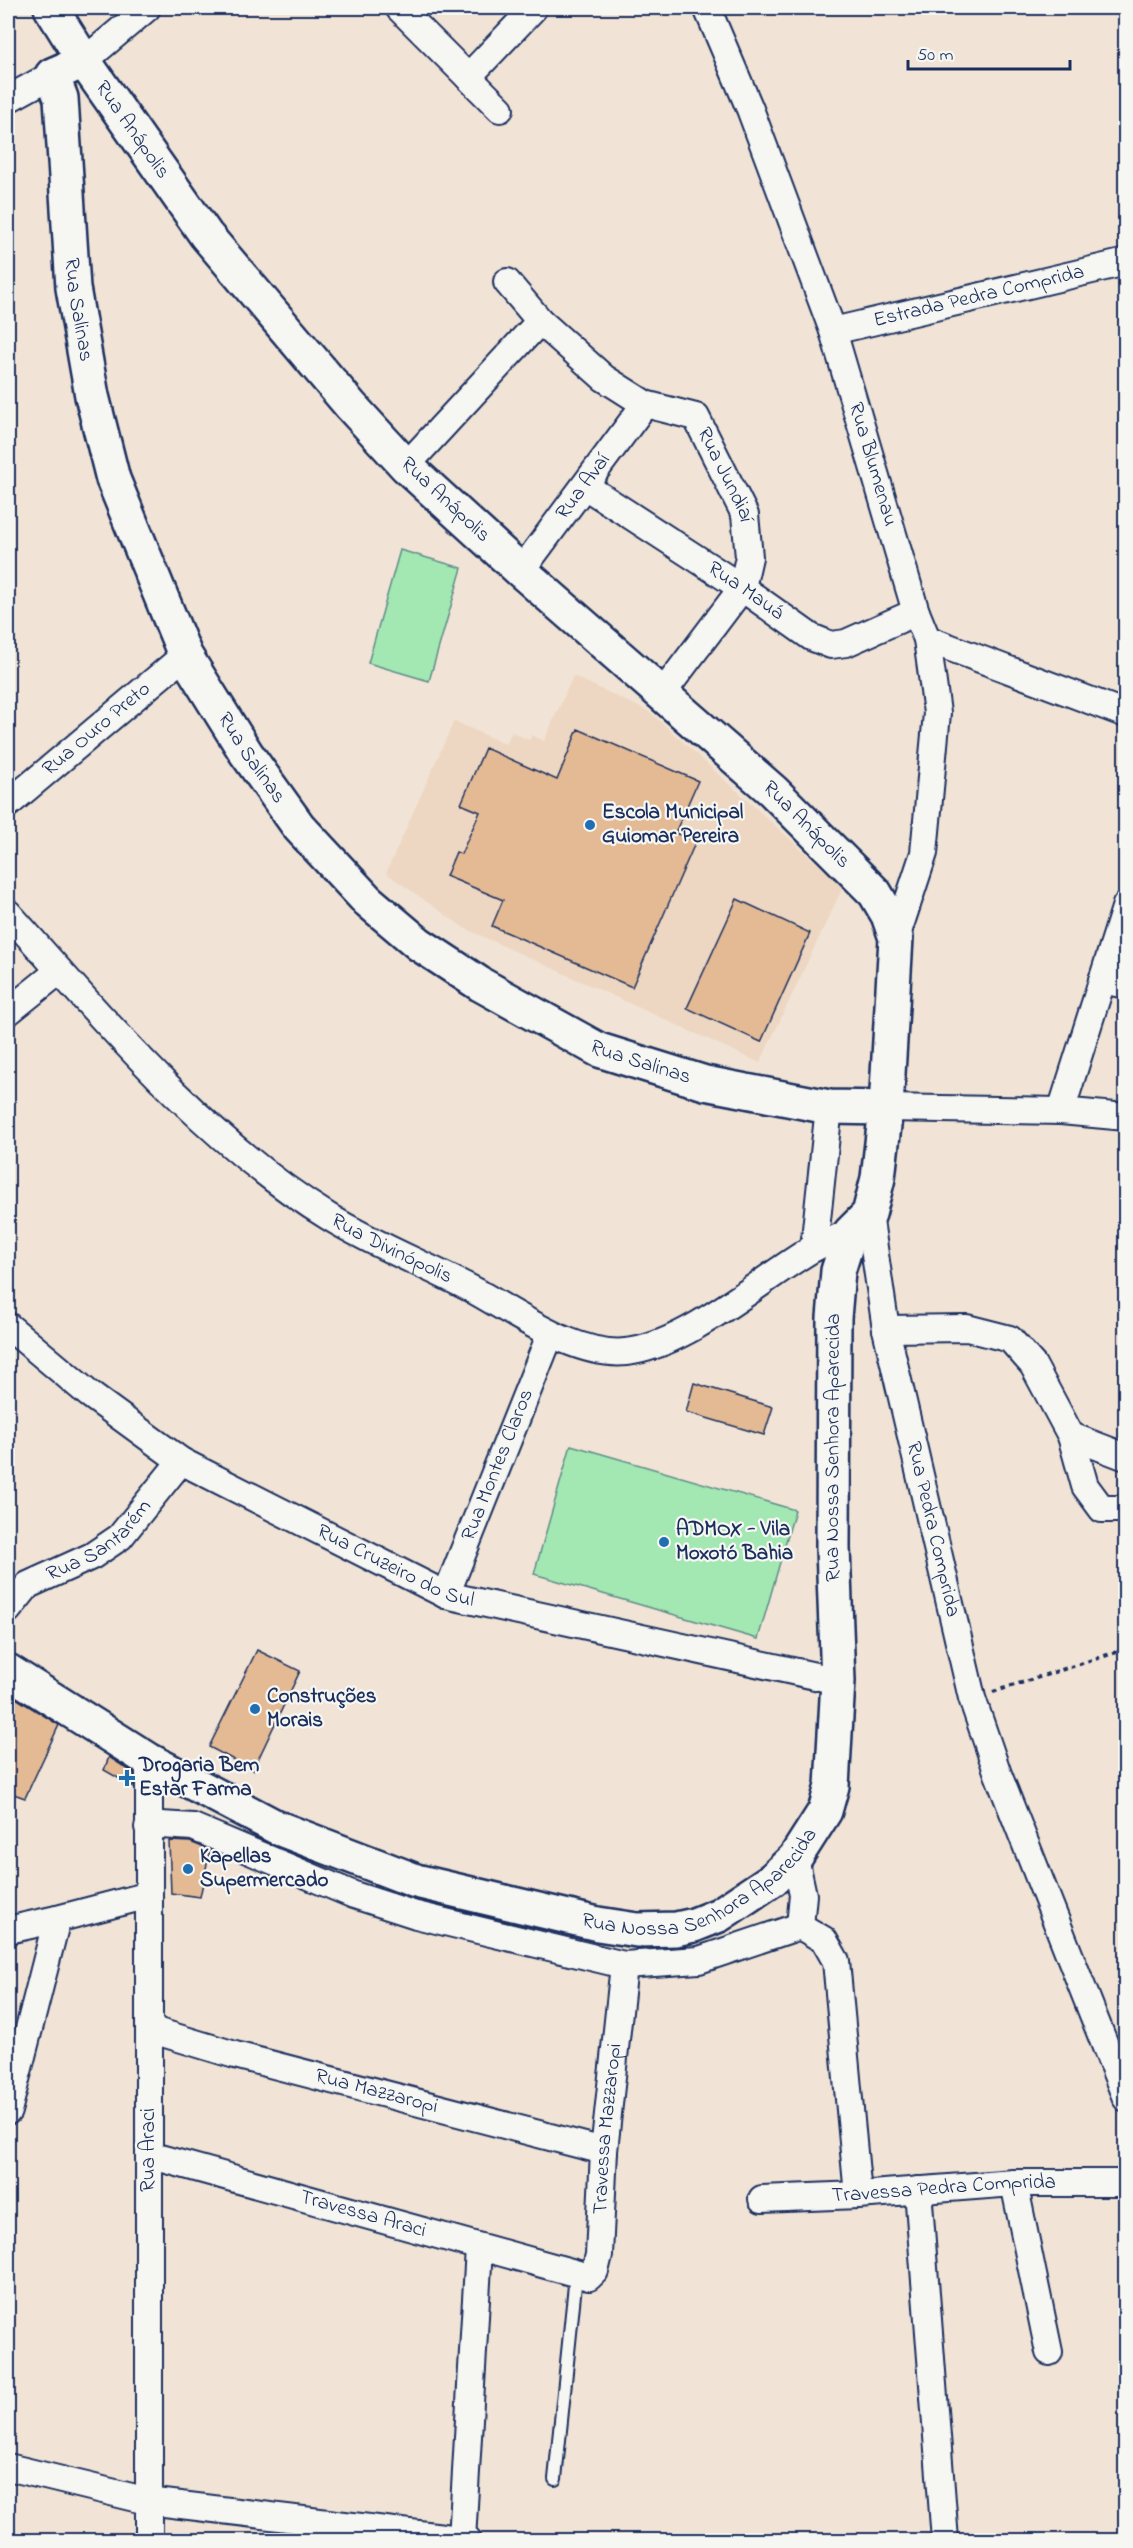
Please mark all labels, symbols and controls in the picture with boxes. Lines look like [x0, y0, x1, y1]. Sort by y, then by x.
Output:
scale bar [908, 33, 1070, 71]
text: 50 m [917, 43, 954, 69]
street label: Rua Anápolis [87, 75, 177, 185]
street label: Rua Salinas [56, 257, 101, 364]
street label: Estrada Pedra Comprida [871, 257, 1087, 336]
street label: Rua Blumenau [840, 399, 905, 530]
street label: Rua Jundiaí [689, 422, 761, 525]
street label: Rua Avaí [549, 447, 619, 526]
street label: Rua Anápolis [393, 450, 497, 550]
street label: Rua Mauá [701, 554, 790, 628]
street label: Rua Ouro Preto [36, 675, 158, 784]
street label: Rua Salinas [209, 707, 293, 810]
street label: Rua Anápolis [755, 774, 857, 876]
place label: Escola Municipal Guiomar Pereira [602, 798, 744, 852]
marker: Escola Municipal Guiomar Pereira [583, 818, 597, 832]
street label: Rua Salinas [584, 1032, 695, 1093]
street label: Rua Divinópolis [325, 1206, 457, 1292]
street label: Rua Nossa Senhora Aparecida [818, 1313, 849, 1582]
street label: Rua Montes Claros [454, 1385, 542, 1545]
street label: Rua Pedra Comprida [898, 1439, 968, 1620]
street label: Rua Santarém [42, 1493, 159, 1590]
place label: ADMOX - Vila Moxotó Bahia [676, 1515, 793, 1569]
street label: Rua Cruzeiro do Sul [311, 1517, 477, 1616]
marker: ADMOX - Vila Moxotó Bahia [657, 1535, 671, 1549]
place label: Construções Morais [267, 1682, 377, 1736]
marker: Construções Morais [248, 1702, 262, 1716]
place label: Drogaria Bem Estar Farma [138, 1751, 259, 1805]
marker: Drogaria Bem Estar Farma [120, 1771, 134, 1785]
street label: Rua Nossa Senhora Aparecida [578, 1822, 825, 1945]
place label: Kapellas Supermercado [200, 1842, 328, 1896]
marker: Kapellas Supermercado [181, 1862, 195, 1876]
street label: Travessa Mazzaropi [586, 2042, 630, 2215]
street label: Rua Mazzaropi [312, 2061, 441, 2122]
street label: Rua Araci [134, 2108, 164, 2192]
street label: Travessa Pedra Comprida [831, 2168, 1056, 2211]
street label: Travessa Araci [296, 2182, 430, 2246]

